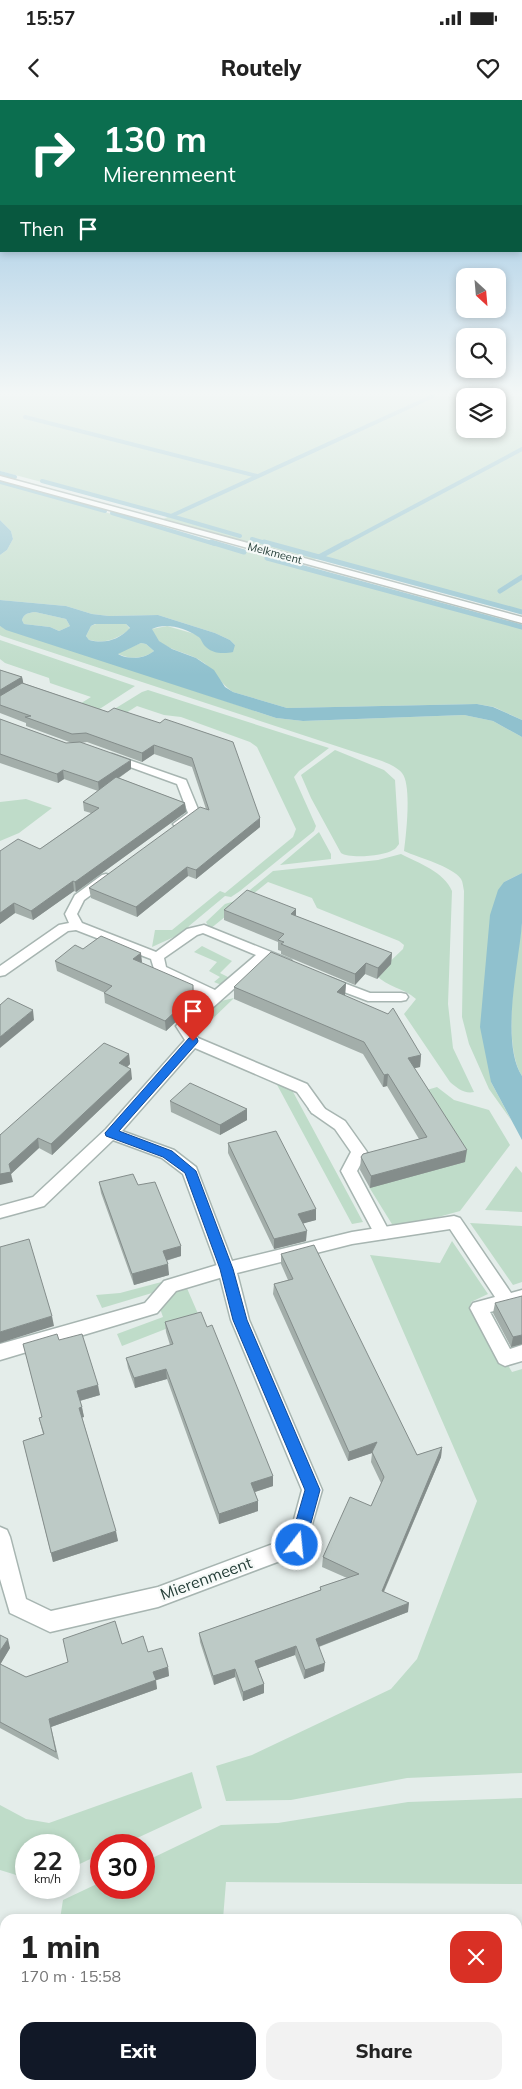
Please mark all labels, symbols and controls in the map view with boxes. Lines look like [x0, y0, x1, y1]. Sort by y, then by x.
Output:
text: 15:57 [25, 6, 75, 30]
icon: back [20, 54, 48, 82]
text: Routely [221, 54, 301, 82]
icon: heart [474, 54, 502, 82]
text: 130 m [103, 117, 207, 161]
icon: right [20, 120, 85, 185]
text: Mierenmeent [103, 160, 236, 188]
icon: arrive [74, 215, 102, 243]
text: Then [20, 217, 64, 241]
north arrow [456, 268, 506, 318]
map controls [456, 268, 506, 438]
button: search [456, 328, 506, 378]
button: layers [456, 388, 506, 438]
street label: Melkmeent [246, 539, 304, 567]
pin [172, 990, 214, 1041]
icon: arrive [179, 997, 207, 1025]
position arrow [270, 1518, 322, 1570]
street label: Mierenmeent [157, 1552, 255, 1604]
speed limit sign: 30 [90, 1834, 155, 1899]
text: 22 [32, 1845, 63, 1876]
text: km/h [34, 1871, 61, 1886]
text: 1 min [20, 1928, 100, 1966]
button: close [450, 1931, 502, 1983]
text: 170 m · 15:58 [20, 1966, 121, 1986]
button: Exit [20, 2022, 256, 2080]
button: Share [266, 2022, 502, 2080]

